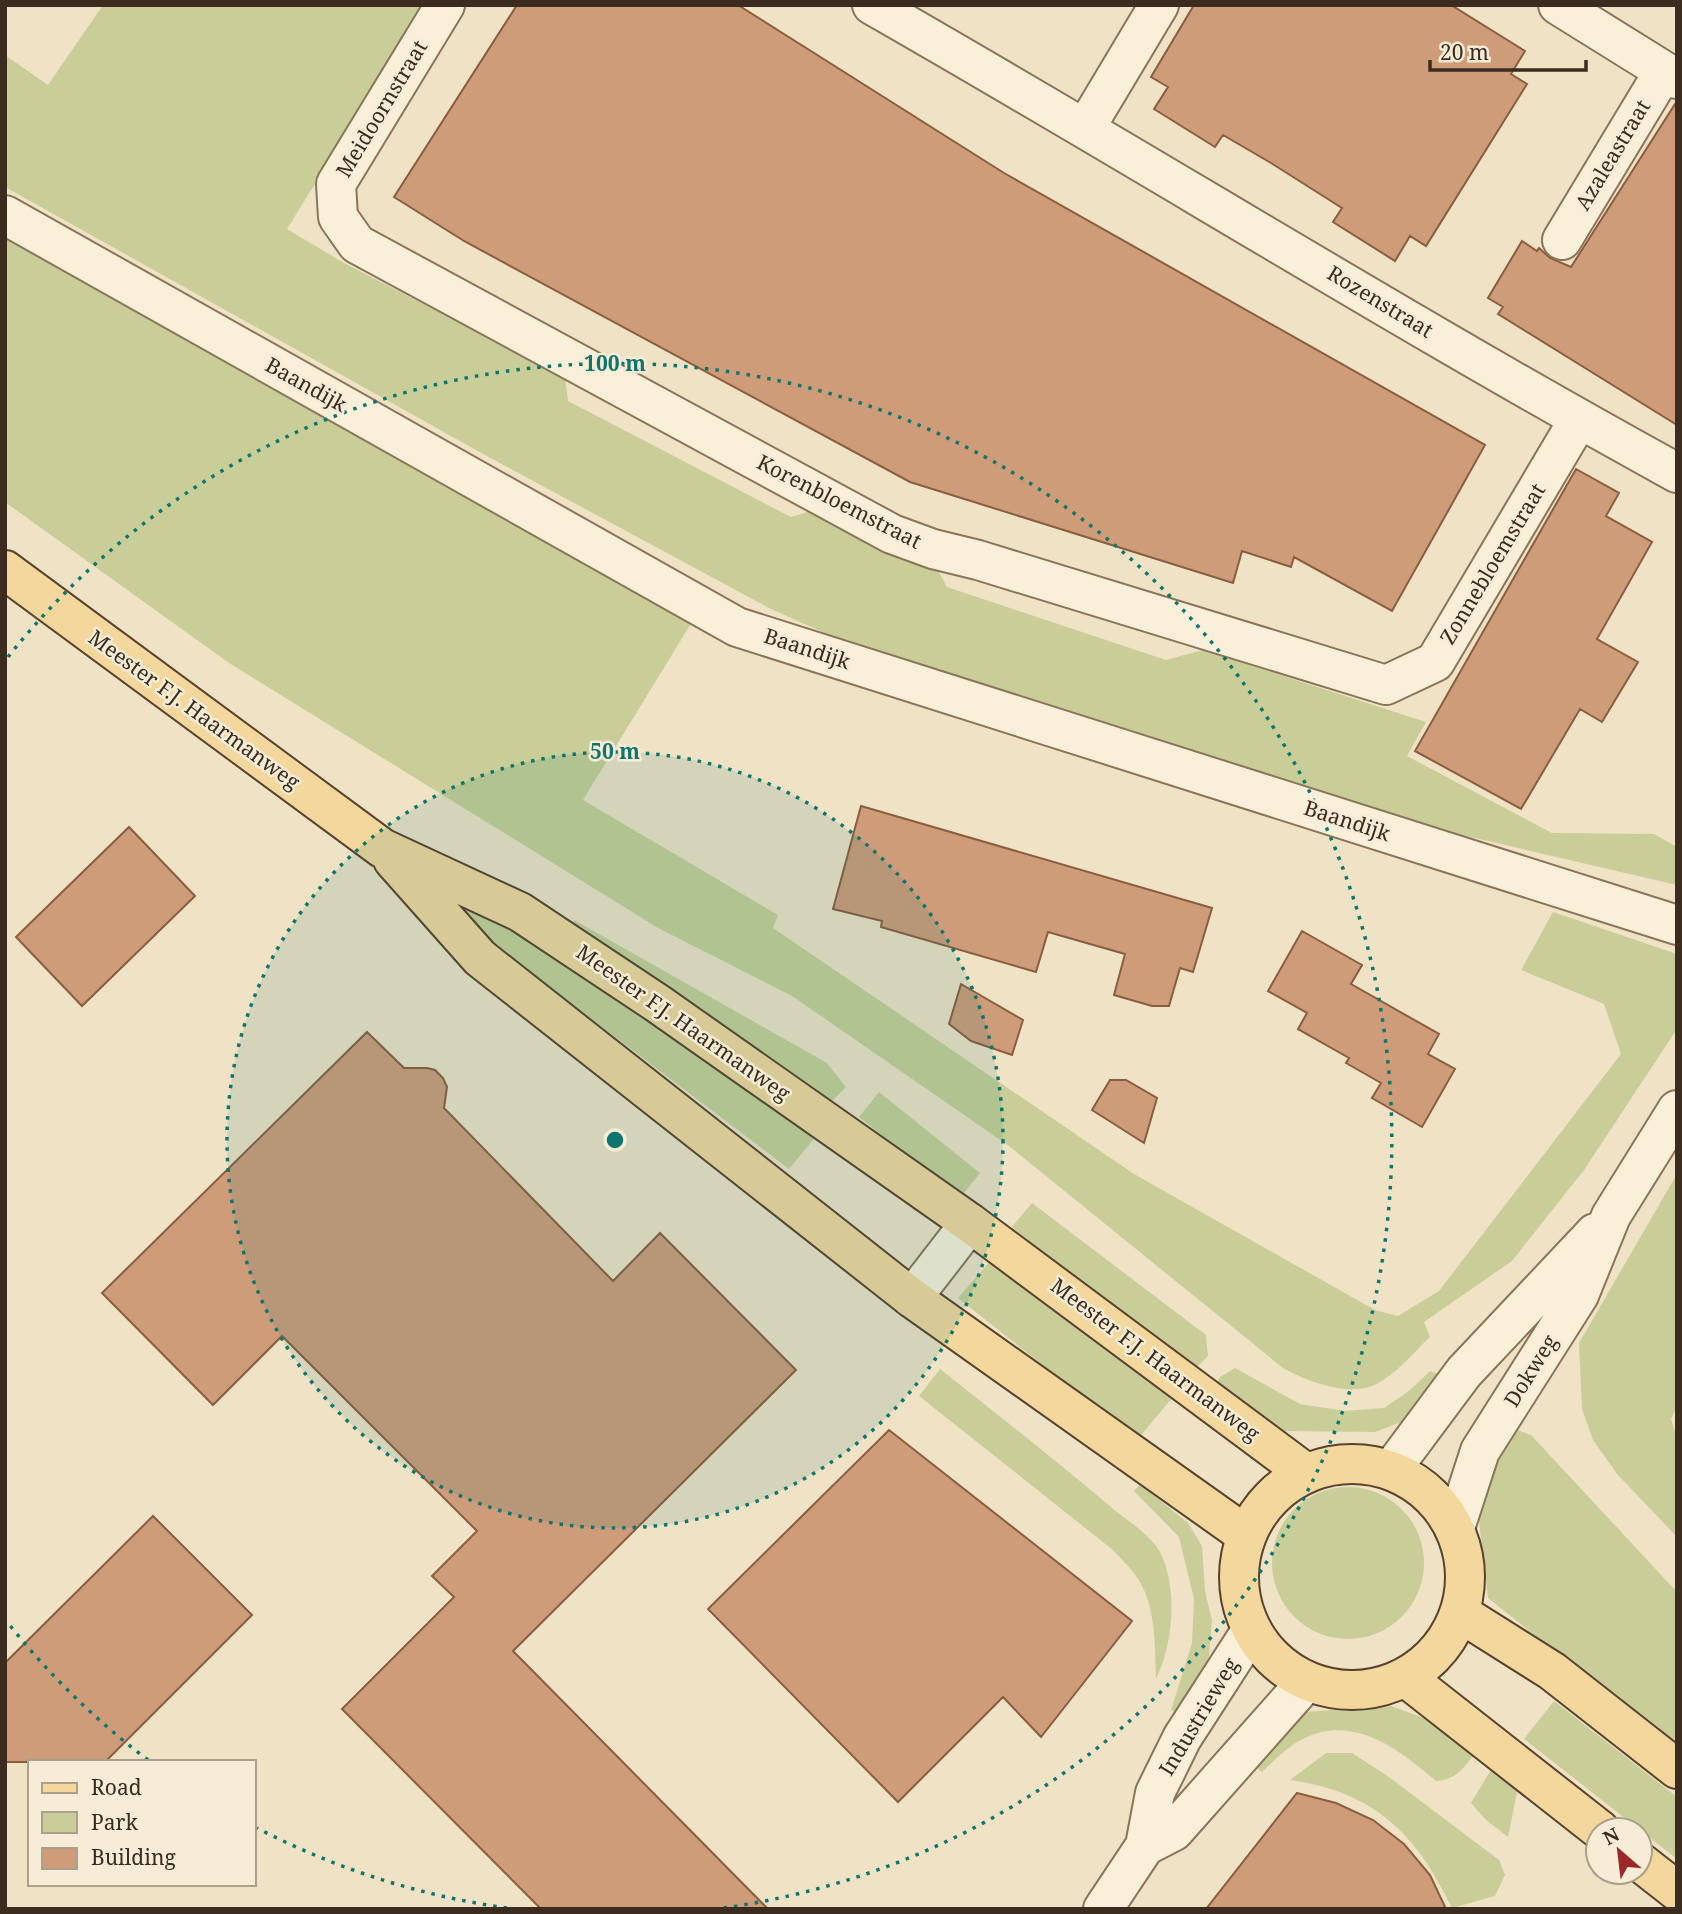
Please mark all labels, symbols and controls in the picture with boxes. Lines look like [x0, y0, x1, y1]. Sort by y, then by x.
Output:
scale bar [1430, 28, 1586, 72]
street label: Meidoornstraat [329, 35, 433, 182]
text: 20 m [1440, 38, 1489, 66]
street label: Azaleastraat [1568, 94, 1656, 215]
street label: Rozenstraat [1322, 259, 1439, 344]
text: 100 m [584, 349, 646, 377]
street label: Baandijk [261, 350, 353, 418]
street label: Korenbloemstraat [752, 448, 926, 555]
street label: Zonnebloemstraat [1433, 478, 1551, 649]
street label: Baandijk [761, 621, 855, 675]
street label: Meester F.J. Haarmanweg [83, 623, 307, 796]
text: 50 m [590, 737, 640, 765]
street label: Baandijk [1301, 793, 1395, 847]
street label: Meester F.J. Haarmanweg [571, 938, 797, 1107]
centre of rings [603, 1128, 627, 1152]
street label: Meester F.J. Haarmanweg [1045, 1271, 1266, 1448]
street label: Dokweg [1497, 1328, 1564, 1412]
street label: Industrieweg [1152, 1652, 1245, 1781]
legend [28, 1760, 256, 1886]
text: Road [91, 1773, 142, 1801]
text: Park [91, 1808, 138, 1836]
north arrow [1584, 1816, 1654, 1886]
text: N [1598, 1821, 1624, 1851]
text: Building [91, 1843, 176, 1871]

